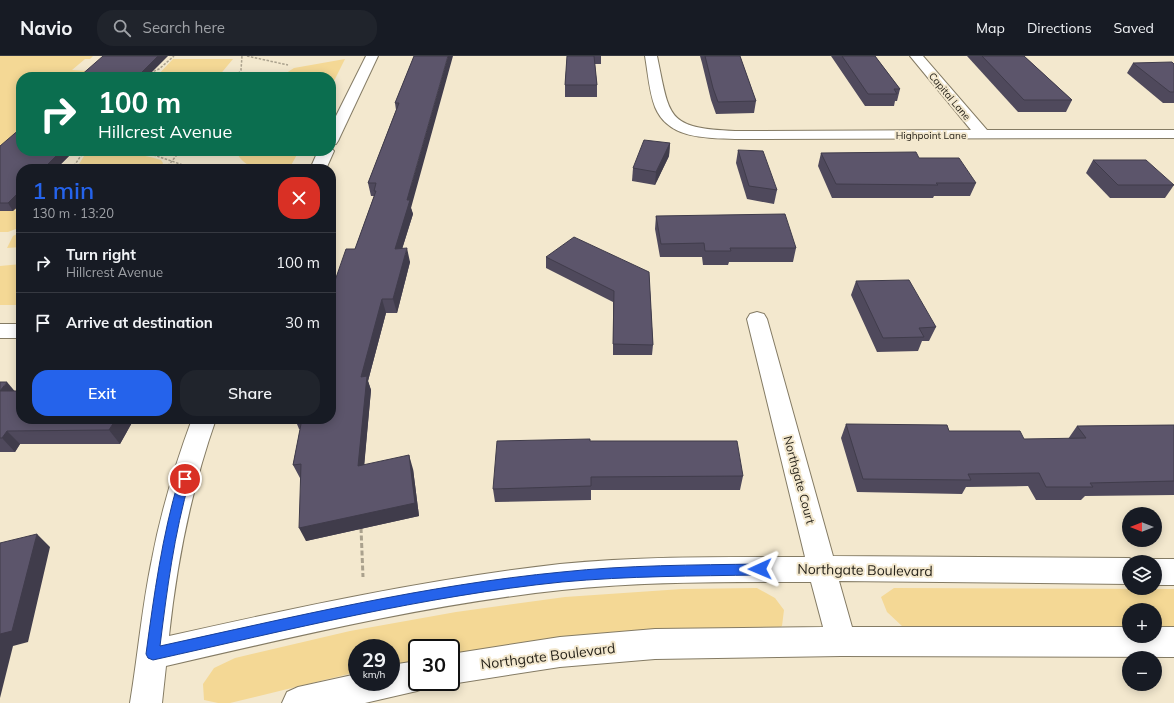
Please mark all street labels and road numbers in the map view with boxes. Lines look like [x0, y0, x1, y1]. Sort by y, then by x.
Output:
street label: Capital Lane [926, 70, 973, 123]
street label: Highpoint Lane [896, 129, 966, 142]
street label: Northgate Court [781, 434, 818, 525]
street label: Northgate Boulevard [797, 560, 933, 580]
street label: Northgate Boulevard [480, 639, 616, 673]

